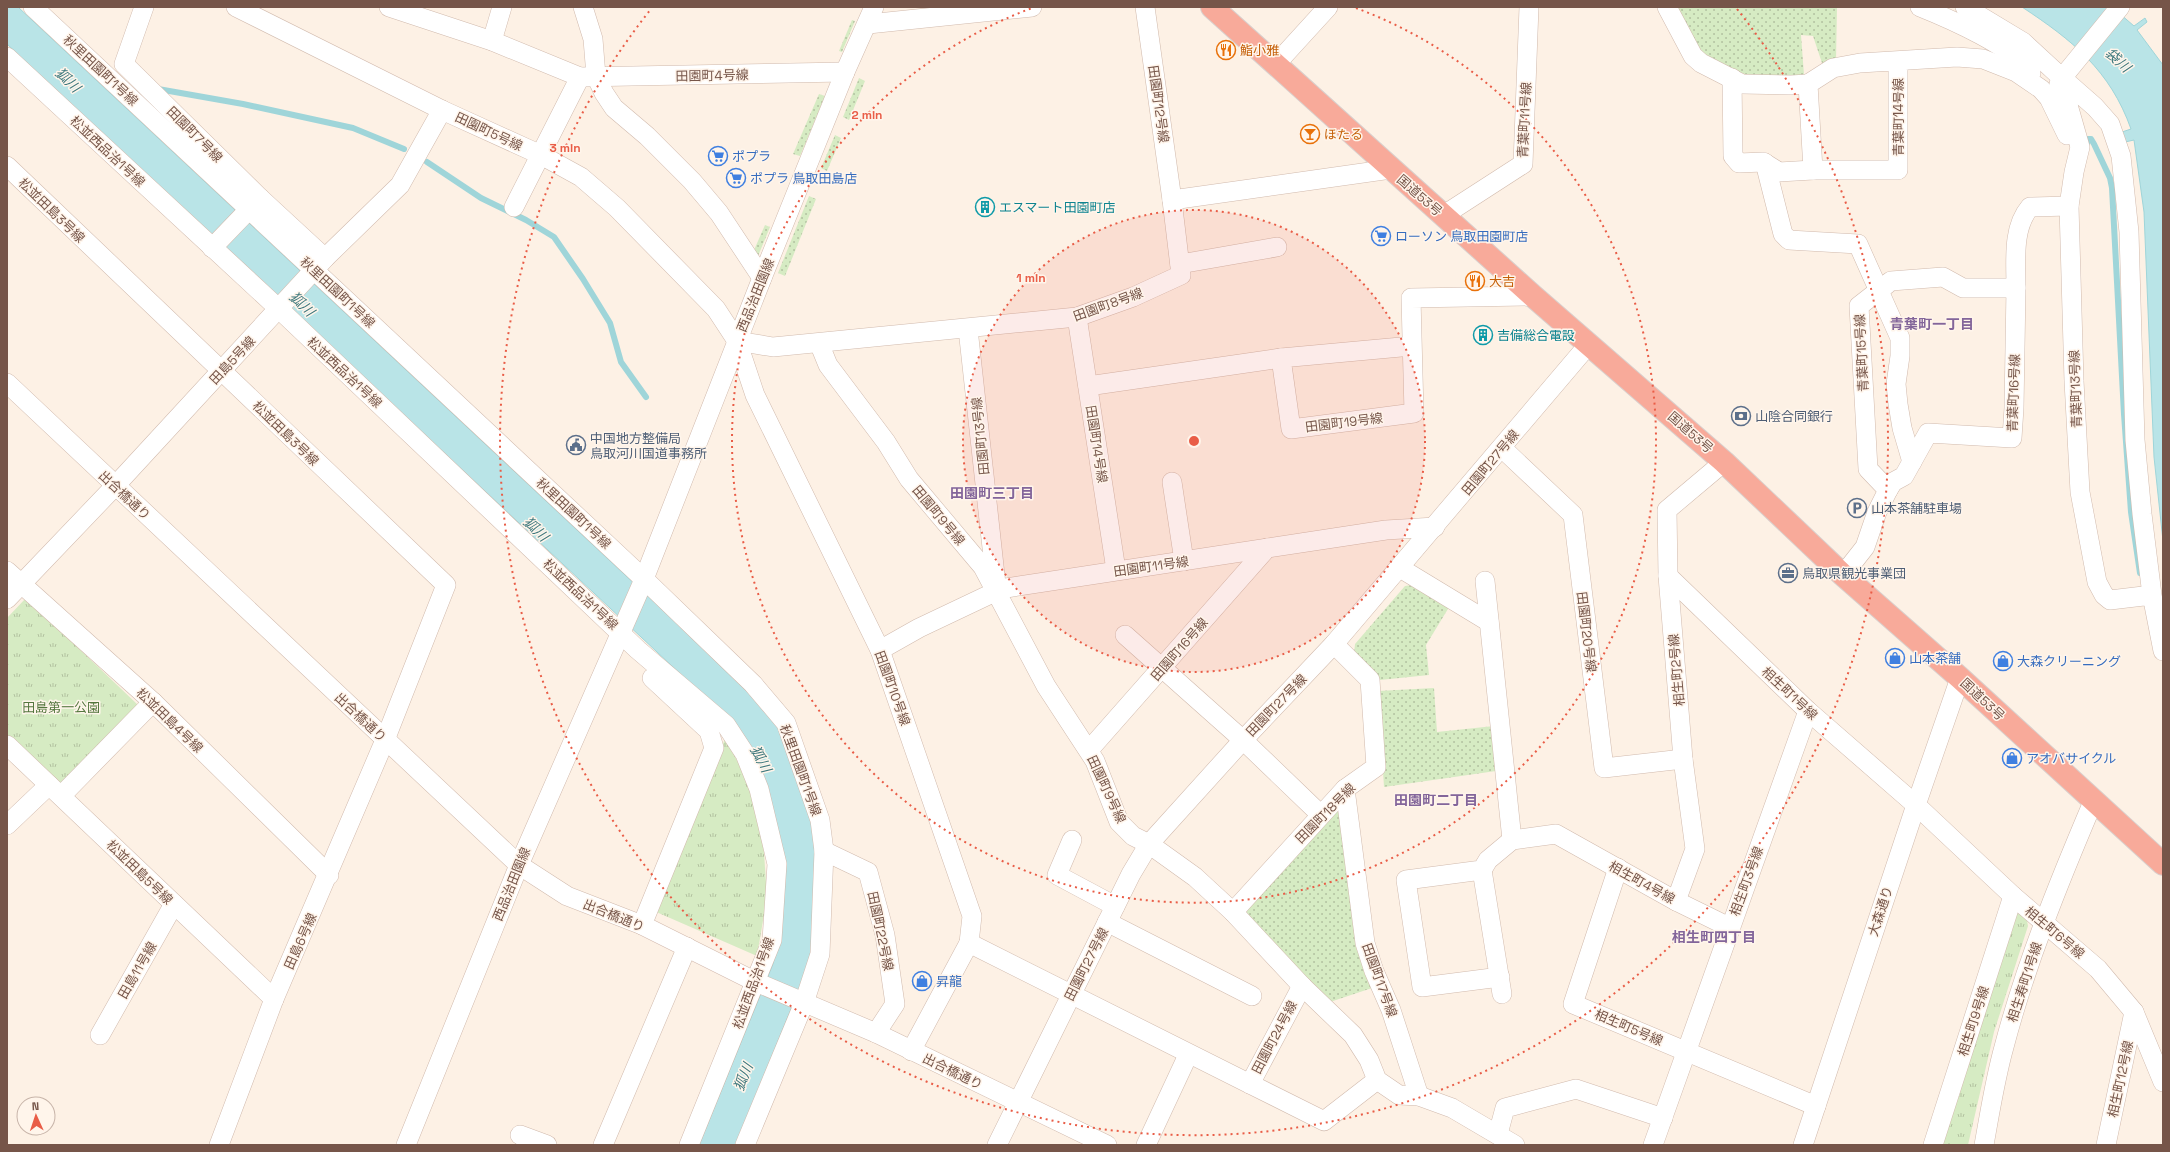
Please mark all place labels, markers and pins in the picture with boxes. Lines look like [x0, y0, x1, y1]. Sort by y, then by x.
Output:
restaurant icon: 鮨小雅 [1215, 39, 1237, 61]
place label: 鮨小雅 [1240, 42, 1279, 59]
bar icon: ほたる [1299, 123, 1321, 145]
place label: ほたる [1324, 126, 1363, 143]
supermarket icon: ポプラ [707, 145, 729, 167]
place label: ポプラ [732, 148, 771, 165]
supermarket icon: ポプラ 鳥取田島店 [725, 167, 747, 189]
place label: ポプラ 鳥取田島店 [750, 170, 857, 187]
building icon: エスマート田園町店 [974, 196, 996, 218]
place label: エスマート田園町店 [999, 199, 1116, 216]
supermarket icon: ローソン 鳥取田園町店 [1370, 225, 1392, 247]
place label: ローソン 鳥取田園町店 [1395, 228, 1528, 245]
restaurant icon: 大吉 [1464, 270, 1486, 292]
place label: 大吉 [1489, 273, 1515, 290]
building icon: 吉備総合電設 [1472, 324, 1494, 346]
place label: 吉備総合電設 [1497, 327, 1575, 344]
bank icon: 山陰合同銀行 [1730, 405, 1752, 427]
place label: 山陰合同銀行 [1755, 408, 1833, 425]
place label: 中国地方整備局 鳥取河川国道事務所 [590, 430, 707, 462]
public building icon: 中国地方整備局 鳥取河川国道事務所 [565, 434, 587, 456]
centre of rings [1187, 434, 1201, 448]
parking icon: 山本茶舗駐車場 [1846, 497, 1868, 519]
place label: 山本茶舗駐車場 [1871, 500, 1962, 517]
office icon: 鳥取県観光事業団 [1777, 562, 1799, 584]
place label: 鳥取県観光事業団 [1802, 565, 1906, 582]
shop icon: 山本茶舗 [1884, 647, 1906, 669]
place label: 山本茶舗 [1909, 650, 1961, 667]
shop icon: 大森クリーニング [1992, 650, 2014, 672]
place label: 大森クリーニング [2017, 653, 2121, 670]
shop icon: アオバサイクル [2001, 747, 2023, 769]
place label: アオバサイクル [2026, 750, 2116, 767]
shop icon: 昇龍 [911, 970, 933, 992]
place label: 昇龍 [936, 973, 962, 990]

